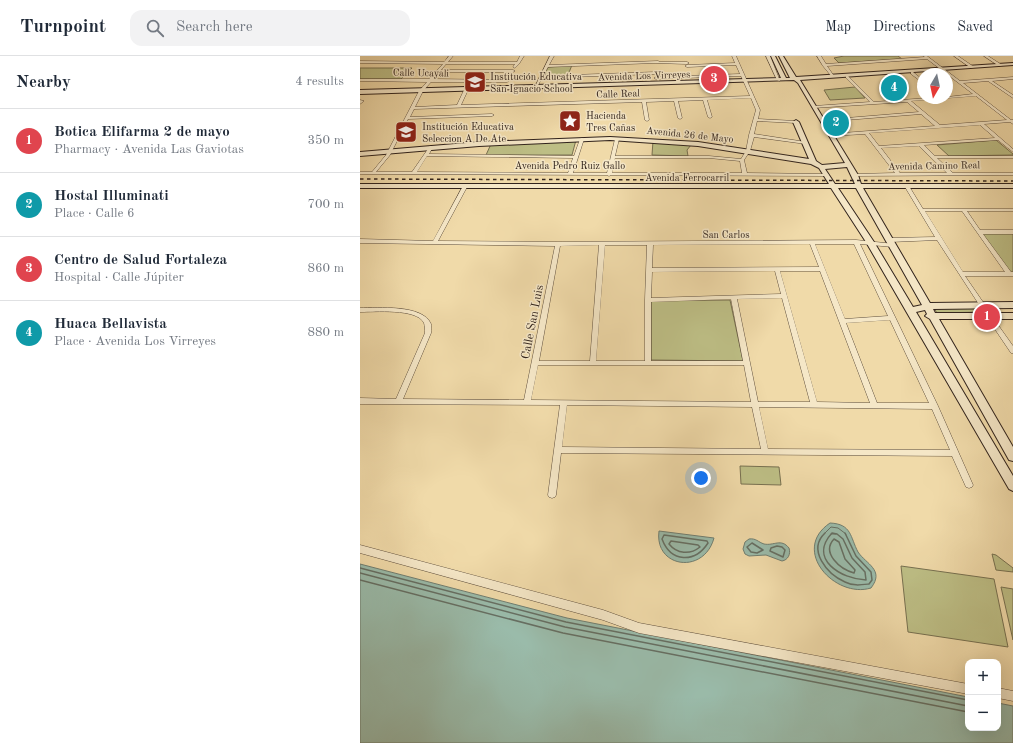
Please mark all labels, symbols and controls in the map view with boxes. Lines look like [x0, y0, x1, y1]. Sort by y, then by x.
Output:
search box [130, 10, 410, 46]
icon: search [144, 17, 166, 39]
text: Turnpoint [20, 18, 106, 37]
text: Search here [176, 20, 253, 35]
text: Map [825, 20, 851, 34]
text: Directions [873, 20, 935, 34]
text: Saved [957, 20, 993, 34]
pin: 3 [701, 64, 727, 94]
street label: Calle Ucayali [393, 68, 449, 78]
north arrow [917, 68, 953, 104]
school or university icon: Institución Educativa San Ignacio School [462, 69, 488, 95]
street label: Avenida Los Virreyes [597, 69, 691, 83]
place label: Institución Educativa San Ignacio School [490, 72, 582, 94]
pin: 4 [881, 73, 907, 103]
text: Nearby [16, 74, 71, 91]
text: 4 results [295, 75, 344, 88]
street label: Calle Real [596, 88, 640, 100]
place icon: Hacienda Tres Cañas [557, 108, 583, 134]
pin: 2 [823, 108, 849, 138]
place label: Hacienda Tres Cañas [586, 111, 635, 133]
school or university icon: Institución Educativa Seleccion A De Ate [393, 119, 419, 145]
place label: Institución Educativa Seleccion A De Ate [422, 122, 514, 144]
text: Botica Elifarma 2 de mayo [54, 125, 230, 140]
street label: Avenida 26 de Mayo [646, 125, 734, 145]
text: 1 [25, 134, 33, 147]
text: 350 m [307, 134, 344, 147]
text: Pharmacy · Avenida Las Gaviotas [54, 143, 244, 156]
street label: Avenida Camino Real [888, 160, 981, 172]
street label: Avenida Pedro Ruiz Gallo [515, 161, 625, 171]
street label: Avenida Ferrocarril [645, 173, 729, 183]
text: Hostal Illuminati [54, 189, 169, 204]
text: 2 [25, 198, 33, 211]
text: 700 m [307, 198, 344, 211]
text: Place · Calle 6 [54, 207, 135, 220]
street label: San Carlos [702, 230, 750, 240]
text: Centro de Salud Fortaleza [54, 253, 227, 268]
text: 3 [25, 262, 33, 275]
text: 860 m [307, 262, 344, 275]
text: Hospital · Calle Júpiter [54, 271, 184, 284]
street label: Calle San Luis [520, 284, 546, 360]
pin: 1 [974, 302, 1000, 332]
text: Huaca Bellavista [54, 317, 167, 332]
text: 4 [25, 326, 33, 339]
text: 880 m [307, 326, 344, 339]
text: Place · Avenida Los Virreyes [54, 335, 216, 348]
your location [691, 468, 711, 488]
map controls [965, 659, 1001, 731]
button: + [965, 659, 1001, 695]
button: − [965, 695, 1001, 731]

